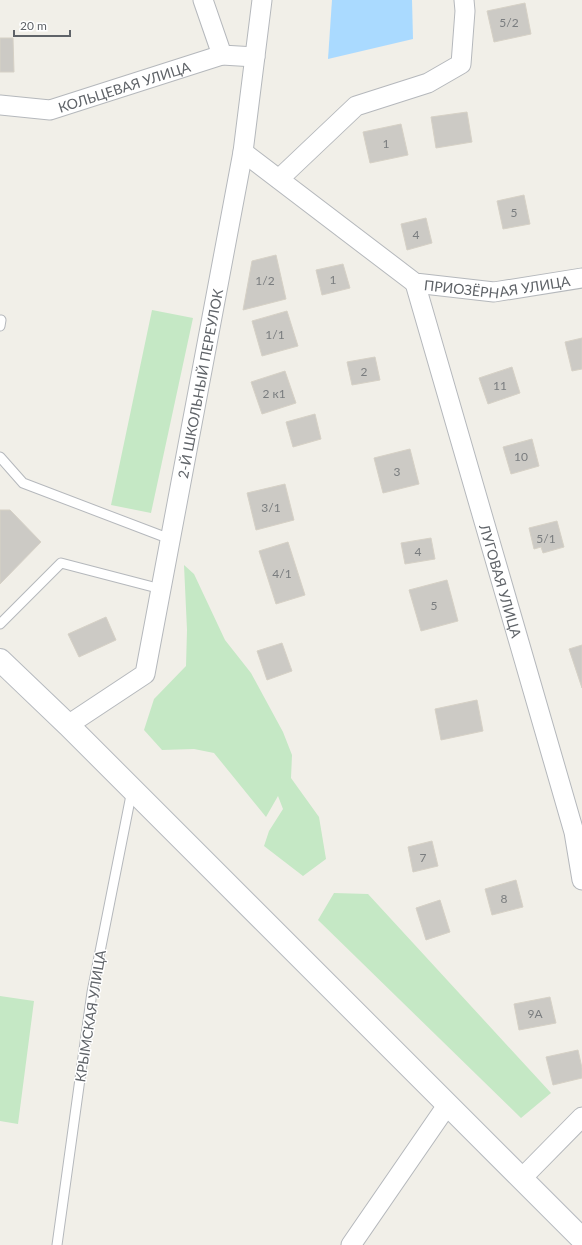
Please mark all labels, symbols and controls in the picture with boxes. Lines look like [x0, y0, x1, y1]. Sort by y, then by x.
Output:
scale bar [14, 12, 70, 38]
house number: 5/2 [499, 15, 519, 30]
text: 20 m [20, 18, 47, 33]
street label: КОЛЬЦЕВАЯ УЛИЦА [56, 57, 193, 115]
house number: 1 [383, 136, 390, 151]
house number: 5 [511, 205, 518, 220]
house number: 4 [413, 227, 420, 242]
street label: ПРИОЗЁРНАЯ УЛИЦА [423, 271, 572, 301]
house number: 1 [330, 272, 337, 287]
house number: 1/2 [255, 273, 275, 288]
street label: 2-Й ШКОЛЬНЫЙ ПЕРЕУЛОК [173, 287, 226, 480]
house number: 1/1 [265, 327, 285, 342]
house number: 2 [361, 364, 368, 379]
house number: 11 [493, 378, 507, 393]
house number: 2 к1 [262, 386, 286, 401]
house number: 10 [514, 449, 528, 464]
house number: 3 [394, 464, 401, 479]
house number: 3/1 [261, 500, 281, 515]
street label: ЛУГОВАЯ УЛИЦА [476, 521, 526, 640]
house number: 5/1 [536, 531, 556, 546]
house number: 4 [415, 544, 422, 559]
house number: 4/1 [272, 566, 292, 581]
house number: 5 [431, 598, 438, 613]
house number: 7 [420, 850, 427, 865]
house number: 8 [501, 891, 508, 906]
street label: КРЫМСКАЯ УЛИЦА [71, 948, 109, 1083]
house number: 9А [527, 1006, 543, 1021]

